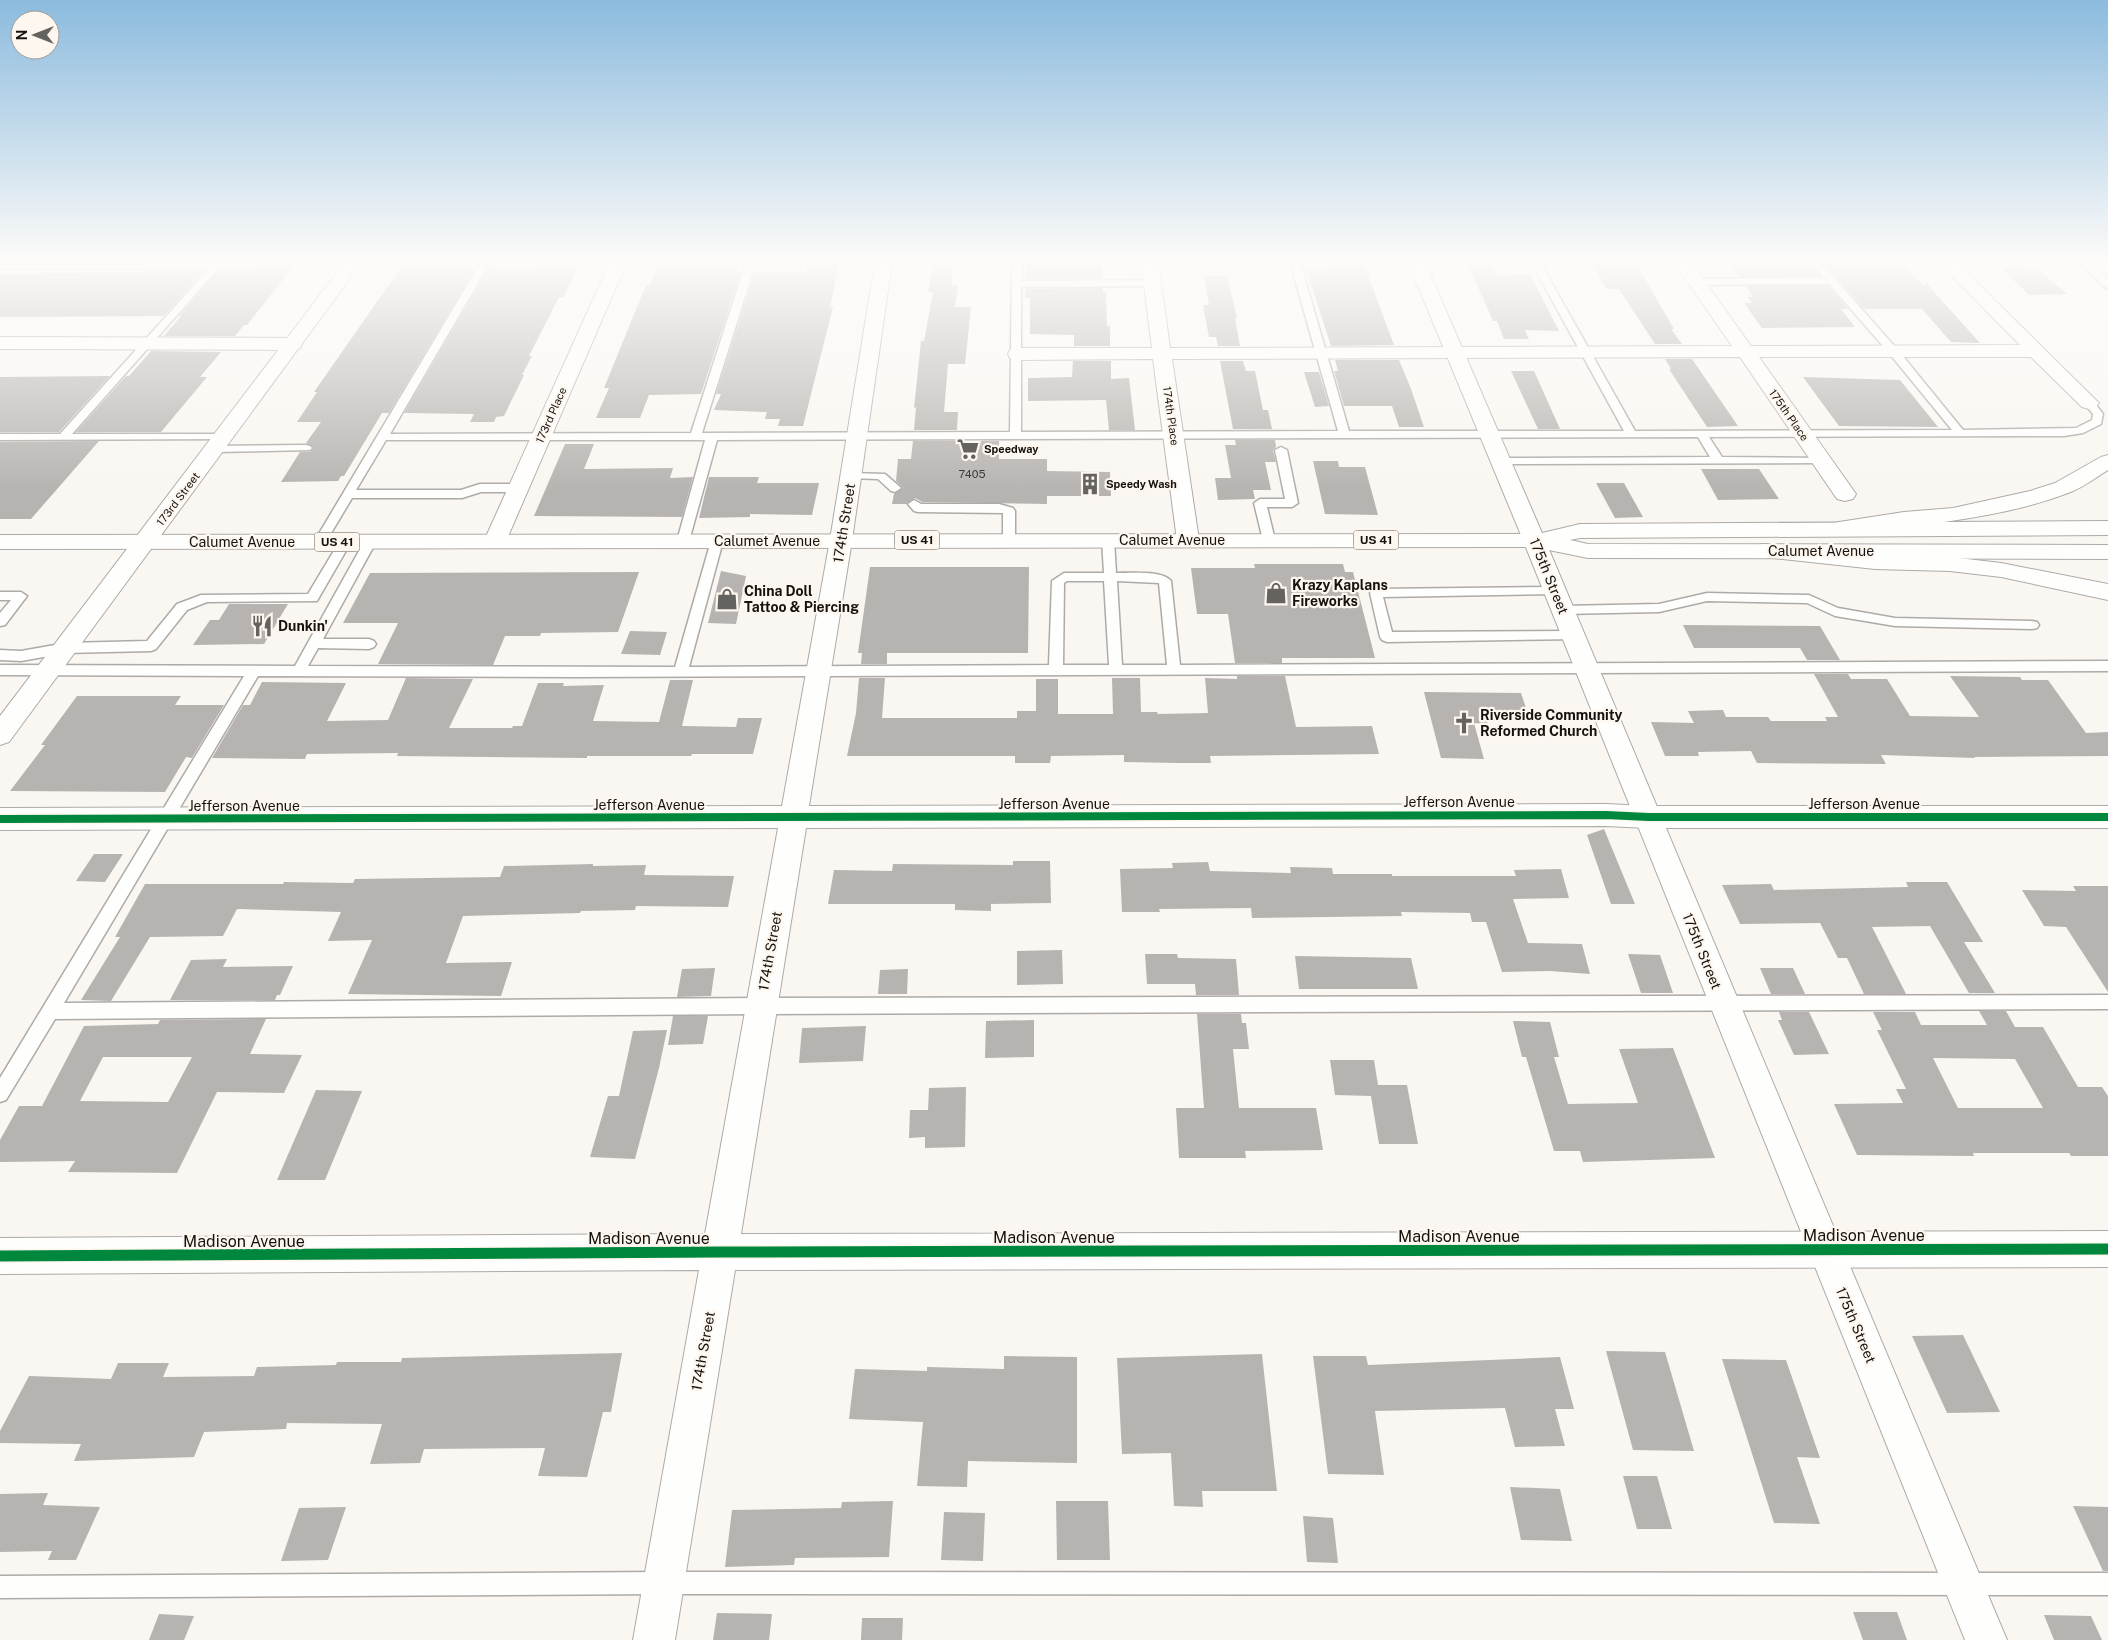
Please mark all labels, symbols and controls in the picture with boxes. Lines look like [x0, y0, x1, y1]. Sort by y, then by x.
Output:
north arrow [10, 10, 60, 60]
text: N [14, 30, 30, 40]
street label: 173rd Place [533, 385, 569, 445]
street label: 174th Place [1161, 386, 1181, 446]
street label: 175th Place [1767, 387, 1811, 443]
supermarket icon: Speedway [955, 436, 981, 462]
place label: Speedway [984, 443, 1039, 455]
house number: 7405 [958, 468, 986, 480]
street label: 173rd Street [154, 470, 202, 528]
building icon: Speedy Wash [1077, 471, 1103, 497]
place label: Speedy Wash [1106, 478, 1177, 490]
street label: 174th Street [830, 482, 858, 564]
road number: US 41 [894, 530, 940, 550]
road number: US 41 [1354, 530, 1398, 550]
road number: US 41 [314, 532, 360, 552]
street label: Calumet Avenue [1119, 532, 1225, 548]
street label: Calumet Avenue [714, 533, 820, 549]
street label: Calumet Avenue [189, 534, 295, 550]
street label: 175th Street [1526, 536, 1572, 616]
street label: Calumet Avenue [1768, 543, 1874, 559]
place label: Krazy Kaplans Fireworks [1292, 577, 1388, 609]
shop icon: Krazy Kaplans Fireworks [1263, 580, 1289, 606]
place label: China Doll Tattoo & Piercing [744, 583, 859, 615]
shop icon: China Doll Tattoo & Piercing [714, 586, 740, 612]
restaurant icon: Dunkin' [249, 613, 275, 639]
place label: Dunkin' [278, 618, 328, 634]
place label: Riverside Community Reformed Church [1480, 707, 1623, 739]
church icon: Riverside Community Reformed Church [1451, 710, 1477, 736]
street label: Jefferson Avenue [1403, 794, 1515, 810]
street label: Jefferson Avenue [998, 796, 1110, 812]
street label: Jefferson Avenue [1808, 796, 1920, 812]
street label: Jefferson Avenue [593, 797, 705, 813]
street label: Jefferson Avenue [188, 798, 300, 814]
street label: 174th Street [755, 910, 785, 992]
street label: 175th Street [1679, 911, 1725, 991]
street label: Madison Avenue [1803, 1226, 1925, 1245]
street label: Madison Avenue [1398, 1227, 1520, 1246]
street label: Madison Avenue [993, 1228, 1115, 1247]
street label: Madison Avenue [588, 1229, 710, 1248]
street label: Madison Avenue [183, 1232, 305, 1251]
street label: 175th Street [1833, 1285, 1879, 1365]
street label: 174th Street [688, 1310, 718, 1392]

